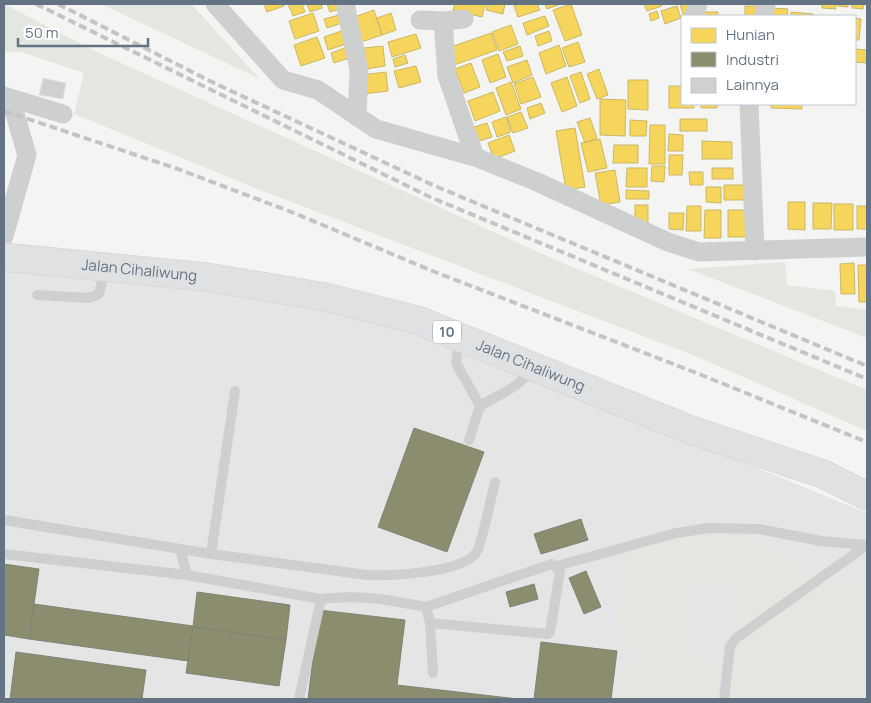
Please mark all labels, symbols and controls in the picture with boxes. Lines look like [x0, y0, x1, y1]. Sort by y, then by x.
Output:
scale bar [18, 15, 148, 47]
legend [681, 15, 856, 105]
text: 50 m [25, 22, 59, 43]
text: Hunian [726, 24, 775, 45]
text: Industri [726, 49, 779, 70]
text: Lainnya [726, 74, 779, 95]
street label: Jalan Cihaliwung [81, 254, 198, 286]
road number: 10 [433, 321, 461, 344]
street label: Jalan Cihaliwung [473, 334, 589, 397]

